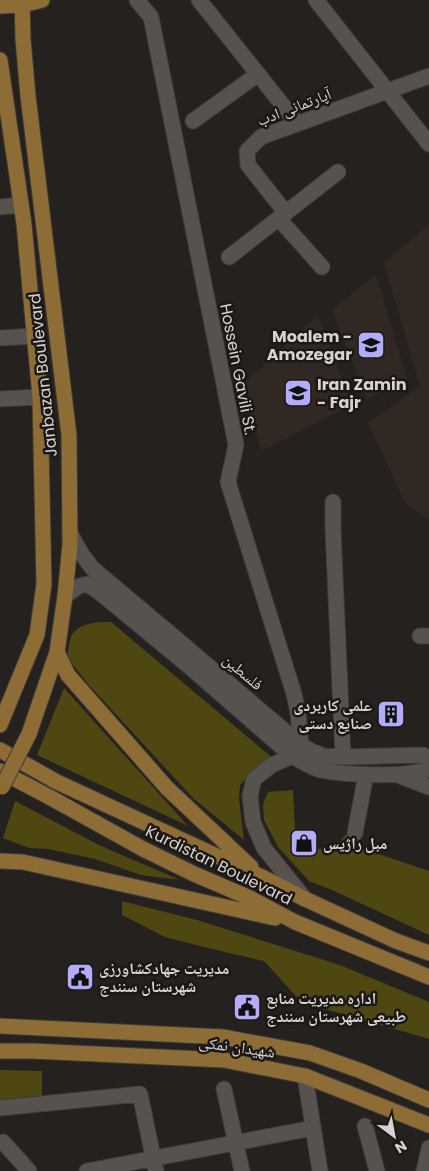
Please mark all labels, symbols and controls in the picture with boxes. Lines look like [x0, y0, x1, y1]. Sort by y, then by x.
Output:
street label: آپارتمانی ادب [253, 82, 335, 132]
street label: Janbazan Boulevard [23, 292, 63, 458]
street label: Hossein Gavili St. [214, 301, 262, 437]
place label: Moalem - Amozegar [267, 325, 352, 366]
school or university icon: Moalem - Amozegar [356, 330, 386, 360]
place label: Iran Zamin - Fajr [317, 373, 406, 414]
school or university icon: Iran Zamin - Fajr [283, 378, 313, 408]
street label: فلسطین [218, 648, 268, 696]
place label: علمی کاربردی صنایع دستی [293, 694, 372, 735]
building icon: علمی کاربردی صنایع دستی [376, 699, 406, 729]
street label: Kurdistan Boulevard [142, 819, 296, 911]
shop icon: مبل راژیس [289, 828, 319, 858]
place label: مبل راژیس [323, 832, 387, 855]
place label: مدیریت جهادکشاورزی شهرستان سنندج [99, 957, 229, 998]
public building icon: مدیریت جهادکشاورزی شهرستان سنندج [65, 962, 95, 992]
place label: اداره مدیریت منابع طبیعی شهرستان سنندج [266, 987, 406, 1028]
public building icon: اداره مدیریت منابع طبیعی شهرستان سنندج [232, 992, 262, 1022]
street label: شهیدان نمکی [197, 1030, 277, 1064]
north arrow [369, 1111, 419, 1161]
text: N [391, 1136, 411, 1158]

